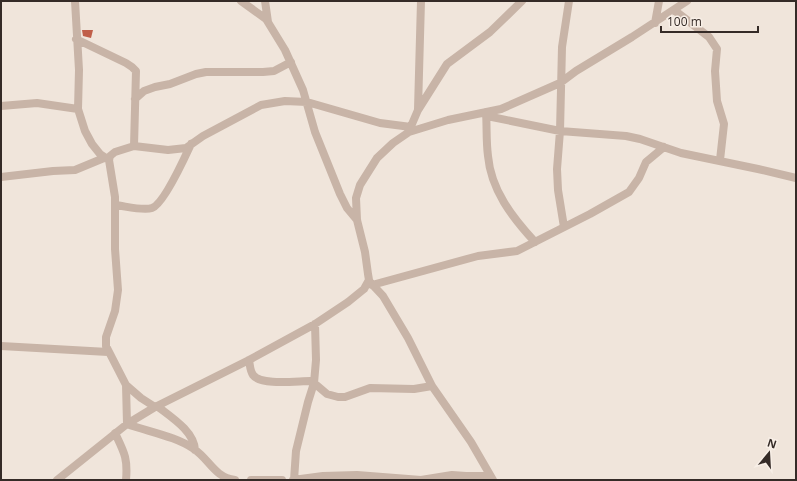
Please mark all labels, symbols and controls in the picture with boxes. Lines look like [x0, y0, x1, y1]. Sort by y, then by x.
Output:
scale bar [661, 8, 758, 34]
text: 100 m [667, 13, 702, 30]
north arrow [749, 433, 789, 473]
text: N [766, 434, 779, 452]

